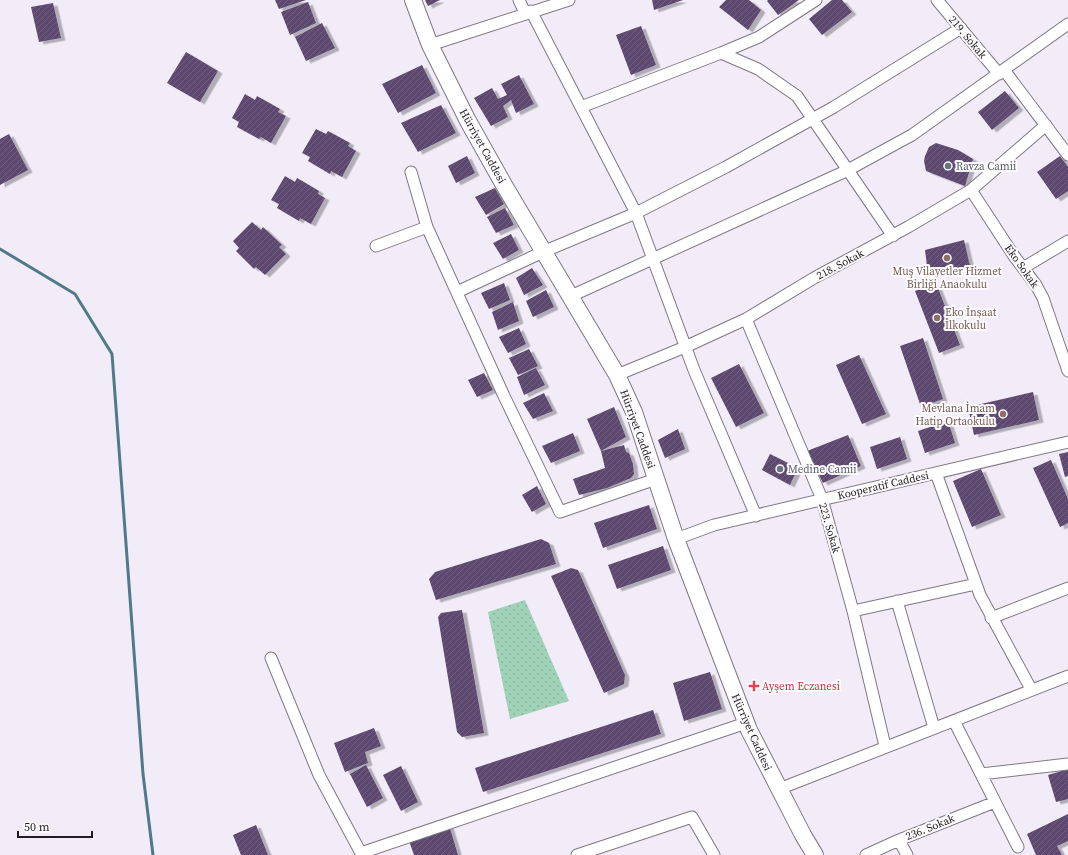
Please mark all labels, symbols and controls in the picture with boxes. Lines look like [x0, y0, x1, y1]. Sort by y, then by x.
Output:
street label: 219. Sokak [945, 13, 991, 63]
street label: Hürriyet Caddesi [456, 106, 509, 186]
place label: Ravza Camii [956, 159, 1016, 174]
marker: Ravza Camii [943, 161, 953, 171]
street label: Eko Sokak [1001, 241, 1043, 292]
street label: 218. Sokak [814, 245, 867, 283]
marker: Muş Vilayetler Hizmet Birliği Anaokulu [942, 253, 952, 263]
place label: Muş Vilayetler Hizmet Birliği Anaokulu [893, 264, 1002, 292]
place label: Eko İnşaat İlkokulu [945, 305, 997, 333]
marker: Eko İnşaat İlkokulu [932, 313, 942, 323]
street label: Hürriyet Caddesi [616, 388, 659, 471]
place label: Mevlana İmam Hatip Ortaokulu [915, 401, 996, 429]
marker: Mevlana İmam Hatip Ortaokulu [998, 409, 1008, 419]
place label: Medine Camii [788, 462, 857, 477]
marker: Medine Camii [775, 464, 785, 474]
street label: Kooperatif Caddesi [836, 468, 930, 503]
street label: 223. Sokak [815, 501, 844, 556]
place label: Ayşem Eczanesi [762, 679, 840, 694]
marker: Ayşem Eczanesi [749, 681, 759, 691]
street label: Hürriyet Caddesi [728, 691, 775, 773]
street label: 236. Sokak [903, 810, 958, 844]
scale bar [18, 813, 92, 839]
text: 50 m [24, 819, 50, 835]

